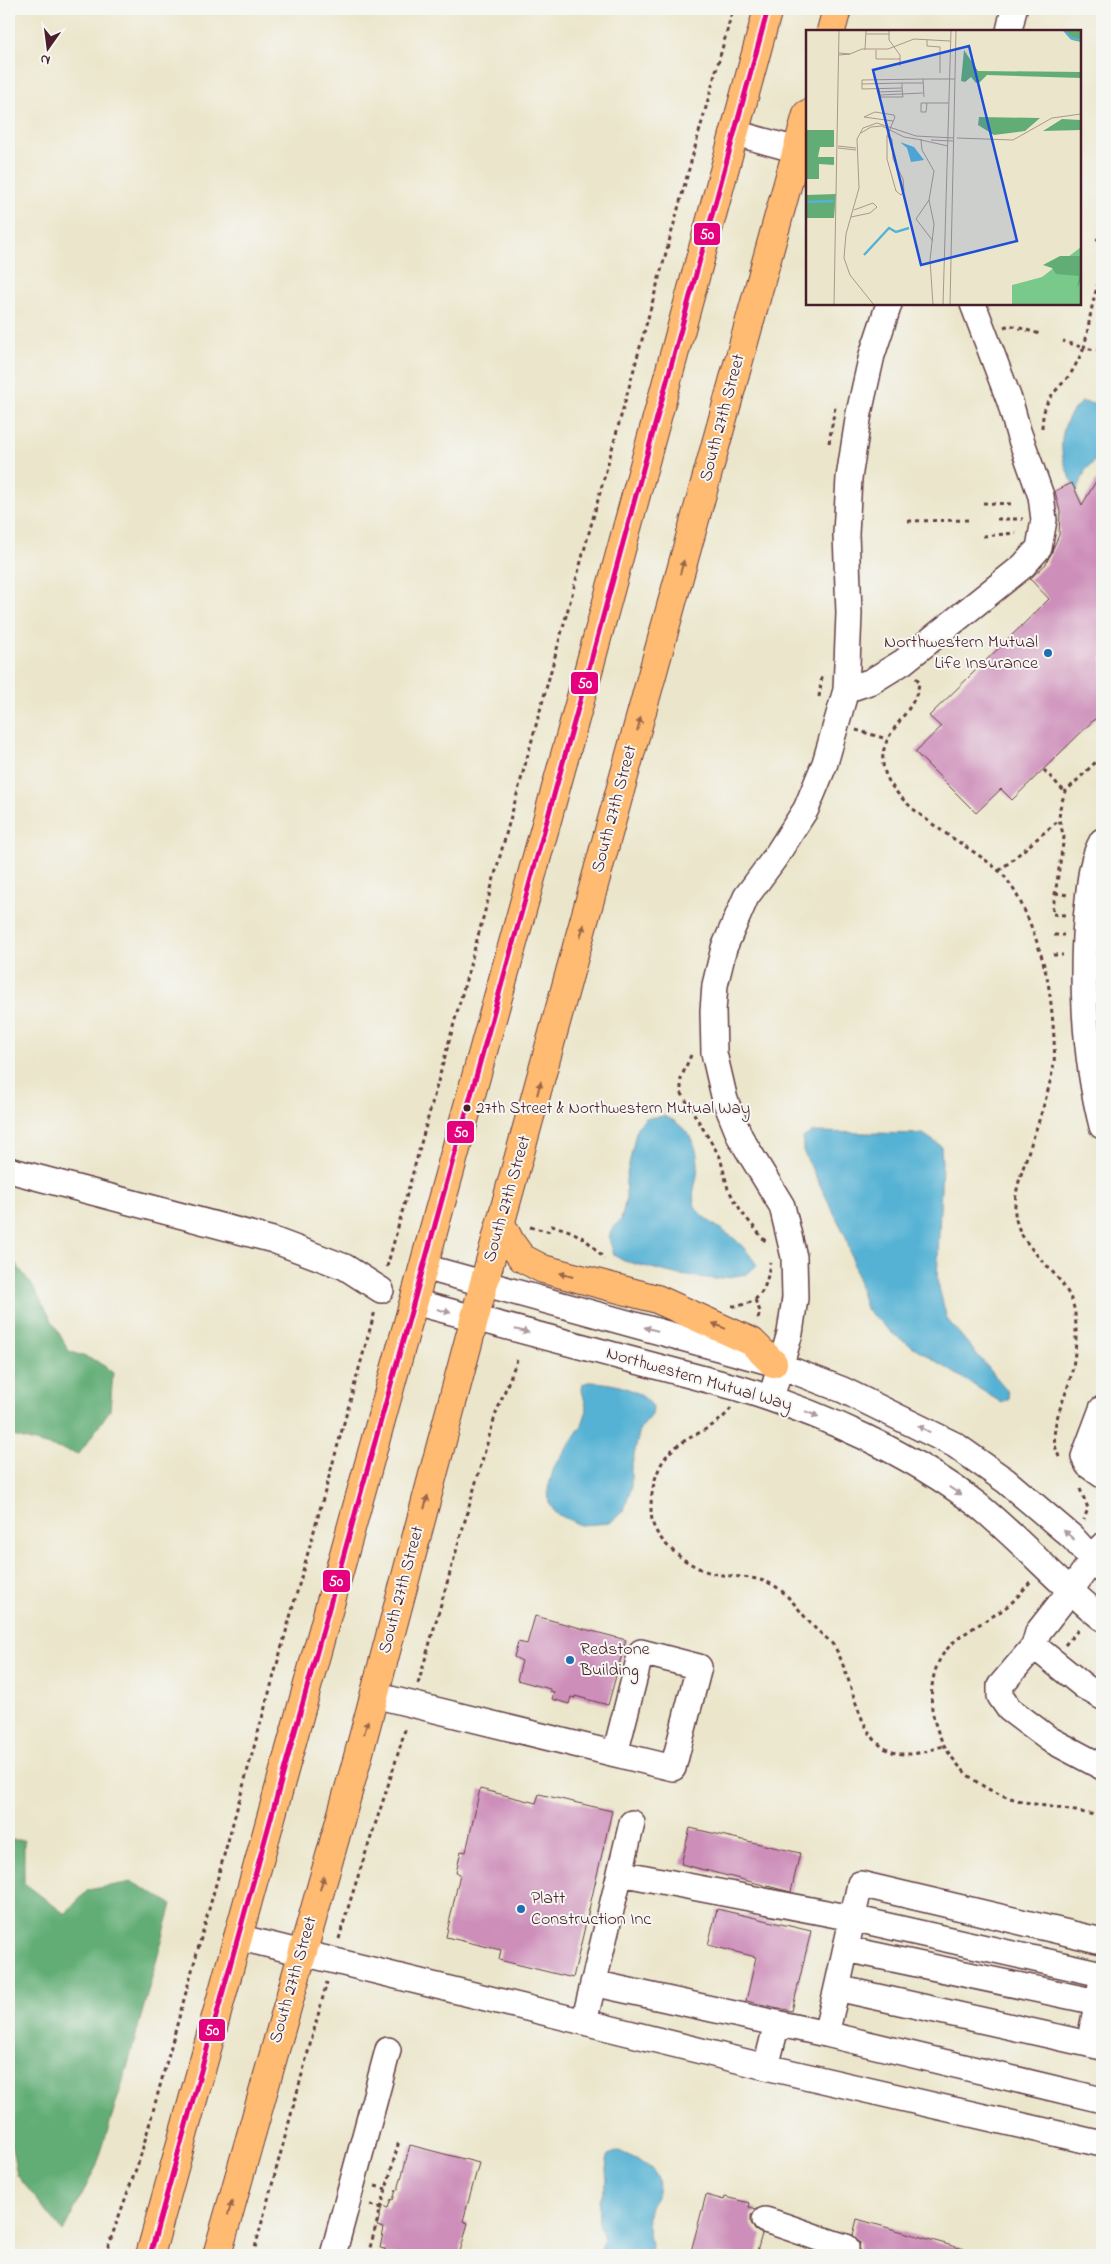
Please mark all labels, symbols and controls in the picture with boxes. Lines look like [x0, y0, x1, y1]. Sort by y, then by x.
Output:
north arrow [22, 22, 72, 72]
inset map [806, 30, 1081, 305]
text: N [38, 48, 52, 70]
line badge: 50 [693, 222, 721, 246]
text: 50 [700, 225, 714, 246]
street label: South 27th Street [693, 351, 753, 485]
one-way arrow [678, 559, 686, 575]
place label: Northwestern Mutual Life Insurance [884, 630, 1039, 677]
marker: Northwestern Mutual Life Insurance [1042, 647, 1054, 659]
line badge: 50 [570, 671, 599, 695]
text: 50 [578, 674, 592, 695]
one-way arrow [635, 716, 643, 731]
street label: South 27th Street [585, 742, 645, 876]
one-way arrow [578, 923, 586, 938]
one-way arrow [535, 1080, 543, 1095]
place label: 27th Street & Northwestern Mutual Way [476, 1096, 750, 1122]
marker: 27th Street & Northwestern Mutual Way [462, 1103, 472, 1113]
line badge: 50 [446, 1120, 475, 1144]
text: 50 [454, 1123, 468, 1144]
street label: South 27th Street [477, 1132, 539, 1266]
one-way arrow [558, 1271, 573, 1279]
one-way arrow [437, 1307, 452, 1315]
one-way arrow [712, 1321, 726, 1329]
one-way arrow [643, 1324, 658, 1332]
one-way arrow [514, 1327, 529, 1335]
street label: Northwestern Mutual Way [603, 1341, 795, 1419]
one-way arrow [805, 1411, 819, 1419]
one-way arrow [917, 1425, 931, 1433]
one-way arrow [949, 1486, 962, 1495]
one-way arrow [422, 1495, 430, 1510]
street label: South 27th Street [372, 1523, 432, 1657]
one-way arrow [1063, 1529, 1075, 1541]
line badge: 50 [322, 1569, 351, 1593]
text: 50 [329, 1572, 343, 1593]
place label: Redstone Building [579, 1637, 651, 1685]
marker: Redstone Building [564, 1654, 576, 1666]
one-way arrow [362, 1719, 370, 1734]
one-way arrow [318, 1876, 326, 1891]
place label: Platt Construction Inc [531, 1886, 651, 1933]
marker: Platt Construction Inc [515, 1903, 527, 1915]
street label: South 27th Street [263, 1913, 325, 2047]
line badge: 50 [198, 2018, 226, 2042]
text: 50 [205, 2021, 219, 2042]
one-way arrow [227, 2201, 235, 2216]

